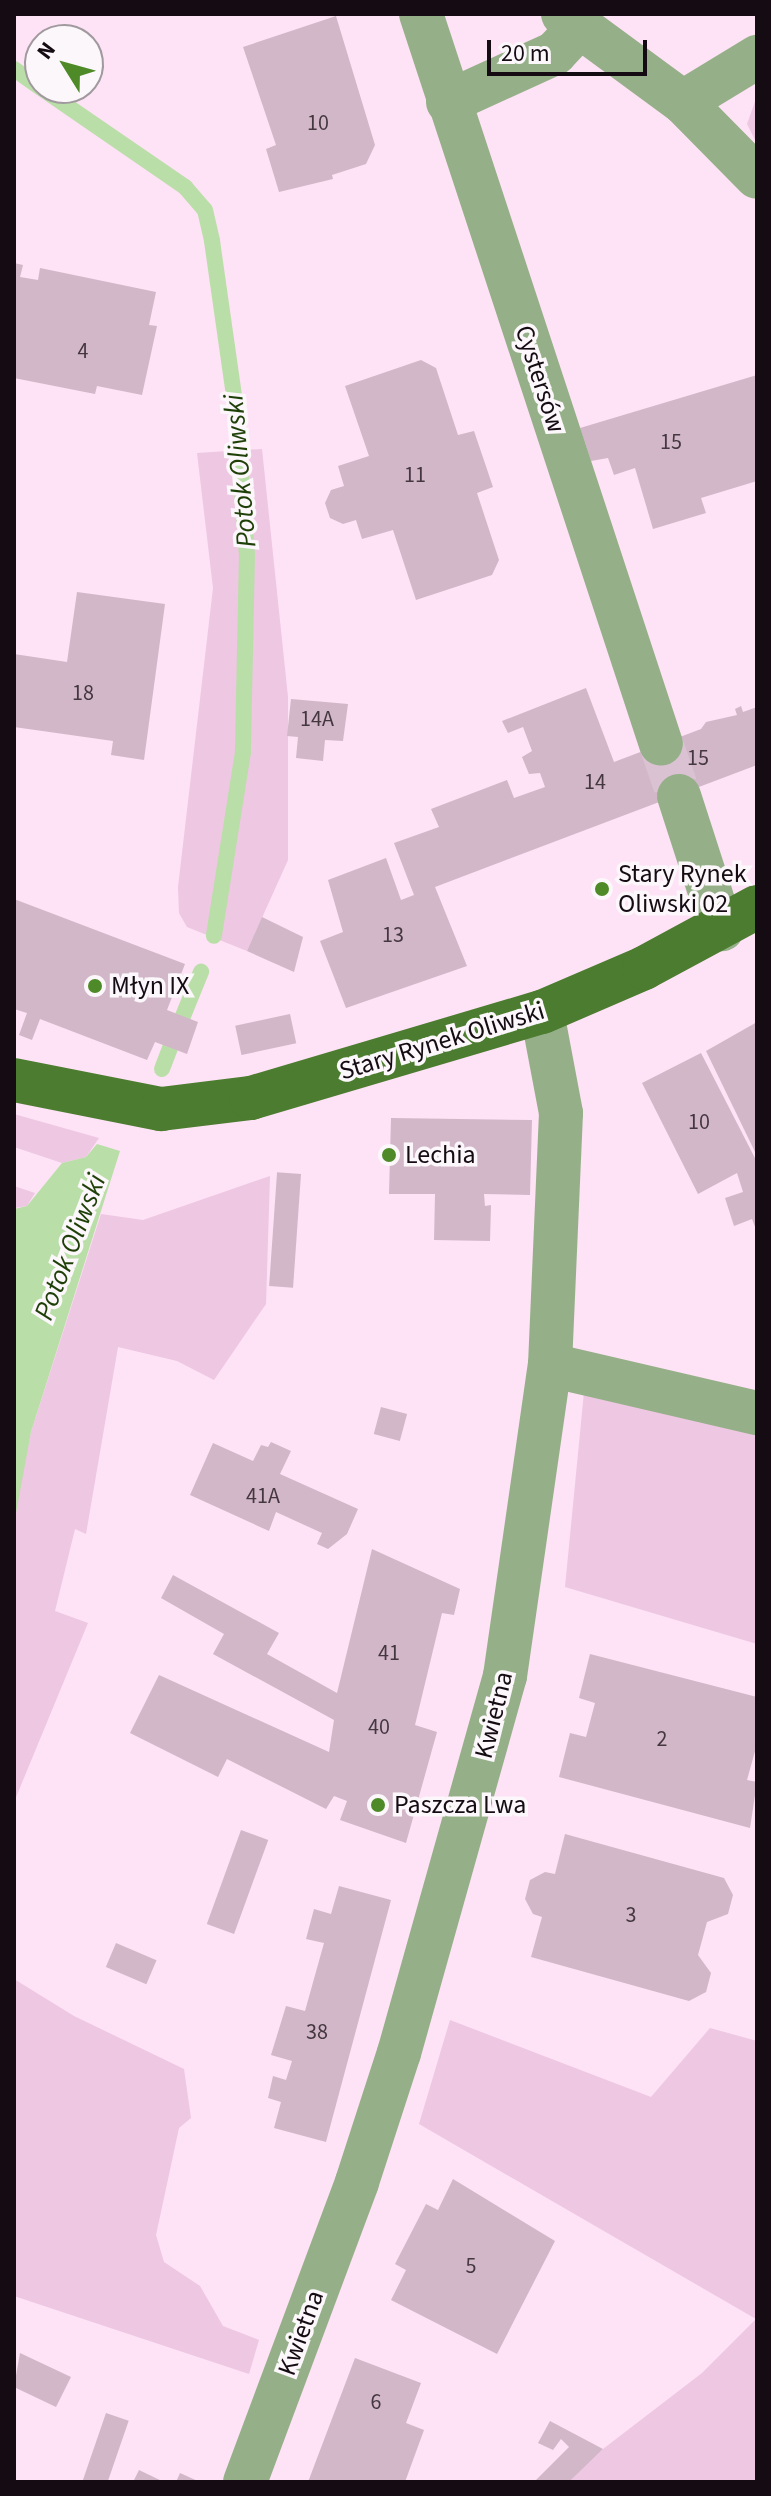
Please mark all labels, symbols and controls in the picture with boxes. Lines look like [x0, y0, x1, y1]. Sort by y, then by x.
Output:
north arrow [24, 24, 104, 104]
scale bar [491, 24, 651, 74]
text: N [29, 35, 64, 66]
text: 20 m [501, 36, 550, 71]
house number: 10 [307, 111, 329, 137]
street label: Cystersów [508, 321, 572, 437]
house number: 4 [78, 339, 88, 365]
water label: Potok Oliwski [217, 393, 263, 549]
house number: 15 [660, 430, 682, 456]
house number: 11 [404, 463, 426, 489]
house number: 18 [72, 681, 94, 707]
house number: 14A [300, 707, 334, 733]
house number: 15 [687, 746, 709, 772]
house number: 14 [584, 770, 606, 796]
place label: Stary Rynek Oliwski 02 [618, 858, 747, 920]
marker: Stary Rynek Oliwski 02 [593, 880, 611, 898]
house number: 13 [382, 923, 404, 949]
place label: Młyn IX [111, 970, 189, 1002]
marker: Młyn IX [86, 977, 104, 995]
street label: Stary Rynek Oliwski [336, 995, 548, 1087]
house number: 10 [688, 1110, 710, 1136]
place label: Lechia [405, 1139, 476, 1171]
marker: Lechia [380, 1146, 398, 1164]
water label: Potok Oliwski [27, 1169, 113, 1325]
house number: 41A [246, 1484, 280, 1510]
house number: 41 [378, 1641, 400, 1667]
street label: Kwietna [468, 1668, 520, 1762]
house number: 40 [368, 1715, 390, 1741]
house number: 2 [657, 1727, 667, 1753]
place label: Paszcza Lwa [394, 1789, 526, 1821]
marker: Paszcza Lwa [369, 1796, 387, 1814]
house number: 3 [626, 1903, 636, 1929]
house number: 38 [306, 2020, 328, 2046]
house number: 5 [466, 2254, 476, 2280]
street label: Kwietna [271, 2286, 331, 2380]
house number: 6 [371, 2390, 381, 2416]

